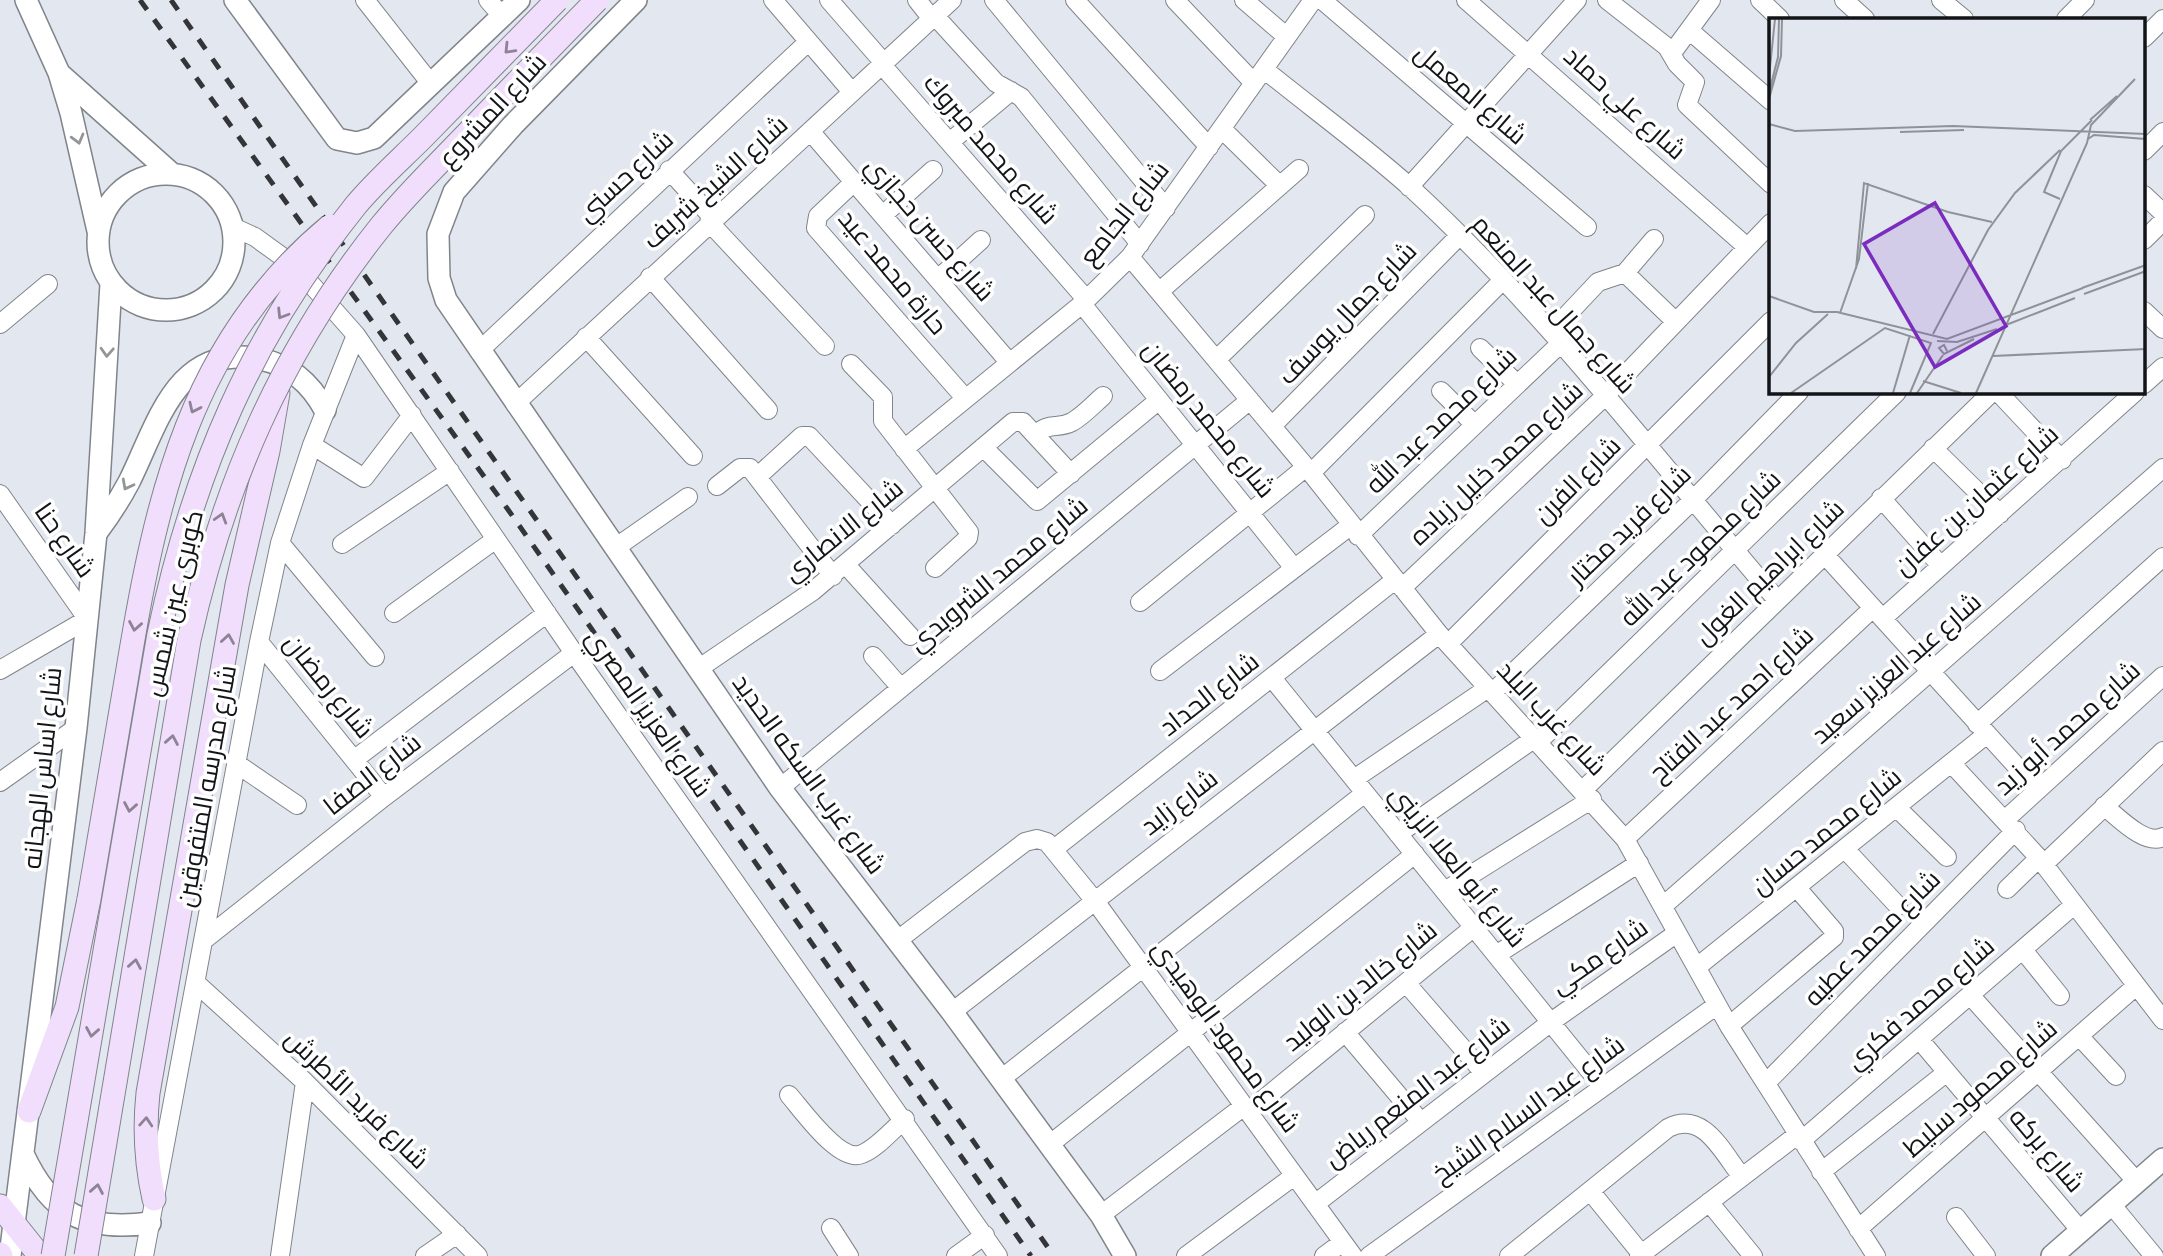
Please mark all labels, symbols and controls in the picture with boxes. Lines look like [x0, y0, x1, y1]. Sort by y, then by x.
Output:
inset map [1769, 18, 2146, 394]
street label: شارع المعمل [1408, 38, 1532, 152]
one-way arrow [504, 41, 517, 54]
street label: شارع علي حماد [1554, 41, 1691, 170]
street label: شارع المشروع [433, 48, 554, 174]
street label: شارع محمد مبروك [916, 68, 1064, 232]
street label: شارع الشيخ شريف [637, 110, 795, 256]
street label: شارع حسني [572, 125, 683, 232]
one-way arrow [70, 133, 84, 145]
street label: شارع حسن حجازي [856, 151, 1000, 310]
street label: شارع الجامع [1074, 156, 1177, 272]
street label: حارة محمد عيد [831, 204, 953, 342]
street label: شارع جمال عبد المنعم [1464, 209, 1641, 401]
street label: شارع جمال يوسف [1272, 236, 1424, 392]
one-way arrow [277, 306, 290, 319]
street label: شارع محمد رمضان [1135, 335, 1281, 505]
street label: شارع محمد عبد الله [1358, 339, 1524, 501]
one-way arrow [100, 347, 115, 358]
street label: شارع محمد خليل زياده [1404, 376, 1590, 553]
one-way arrow [188, 401, 202, 413]
street label: شارع عثمان بن عفان [1888, 419, 2066, 583]
street label: شارع الفرن [1528, 431, 1628, 531]
street label: شارع فريد مختار [1560, 459, 1698, 594]
street label: شارع محمود عبد الله [1612, 462, 1788, 634]
street label: شارع الانصاري [778, 473, 912, 591]
one-way arrow [121, 478, 135, 490]
street label: شارع محمد الشرويدي [903, 491, 1097, 662]
street label: شارع ابراهيم الغول [1689, 494, 1852, 653]
street label: شارع حنا [27, 497, 101, 584]
street label: كوبرى عين شمس [138, 507, 211, 700]
one-way arrow [212, 512, 227, 524]
street label: شارع عبد العزيز سعيد [1806, 587, 1988, 751]
one-way arrow [128, 621, 143, 632]
street label: شارع احمد عبد الفتاح [1643, 621, 1821, 789]
street label: شارع العزيز المصري [576, 624, 717, 806]
street label: شارع رمضان [276, 629, 379, 745]
one-way arrow [220, 633, 235, 645]
street label: شارع الحداد [1154, 647, 1266, 744]
street label: شارع محمد أبو زيد [1987, 653, 2147, 803]
street label: شارع غرب البلد [1490, 655, 1612, 783]
street label: شارع مدرسه المتفوقين [171, 663, 244, 910]
street label: شارع اساس الهجانه [17, 666, 70, 871]
street label: شارع غرب السكه الحديد [725, 669, 891, 881]
street label: شارع الصفا [318, 728, 428, 823]
one-way arrow [164, 734, 179, 746]
street label: شارع محمد حسان [1746, 762, 1908, 902]
street label: شارع زايد [1135, 764, 1225, 843]
street label: شارع أبو العلا الزيني [1379, 778, 1534, 957]
one-way arrow [123, 802, 138, 813]
street label: شارع محمد عطيه [1798, 864, 1948, 1014]
street label: شارع مكي [1545, 913, 1657, 1005]
street label: شارع خالد بن الوليد [1278, 916, 1444, 1059]
street label: شارع محمد فكري [1840, 931, 2003, 1079]
street label: شارع محمود الوهيدي [1142, 934, 1305, 1141]
one-way arrow [127, 958, 142, 970]
street label: شارع عبد المنعم رياض [1319, 1011, 1518, 1176]
street label: شارع محمود سليط [1898, 1014, 2064, 1164]
street label: شارع فريد الأطرش [278, 1024, 434, 1176]
one-way arrow [85, 1026, 100, 1038]
street label: شارع عبد السلام الشيخ [1427, 1030, 1632, 1191]
street label: شارع بركه [2002, 1102, 2090, 1199]
one-way arrow [138, 1116, 153, 1127]
one-way arrow [89, 1183, 104, 1195]

